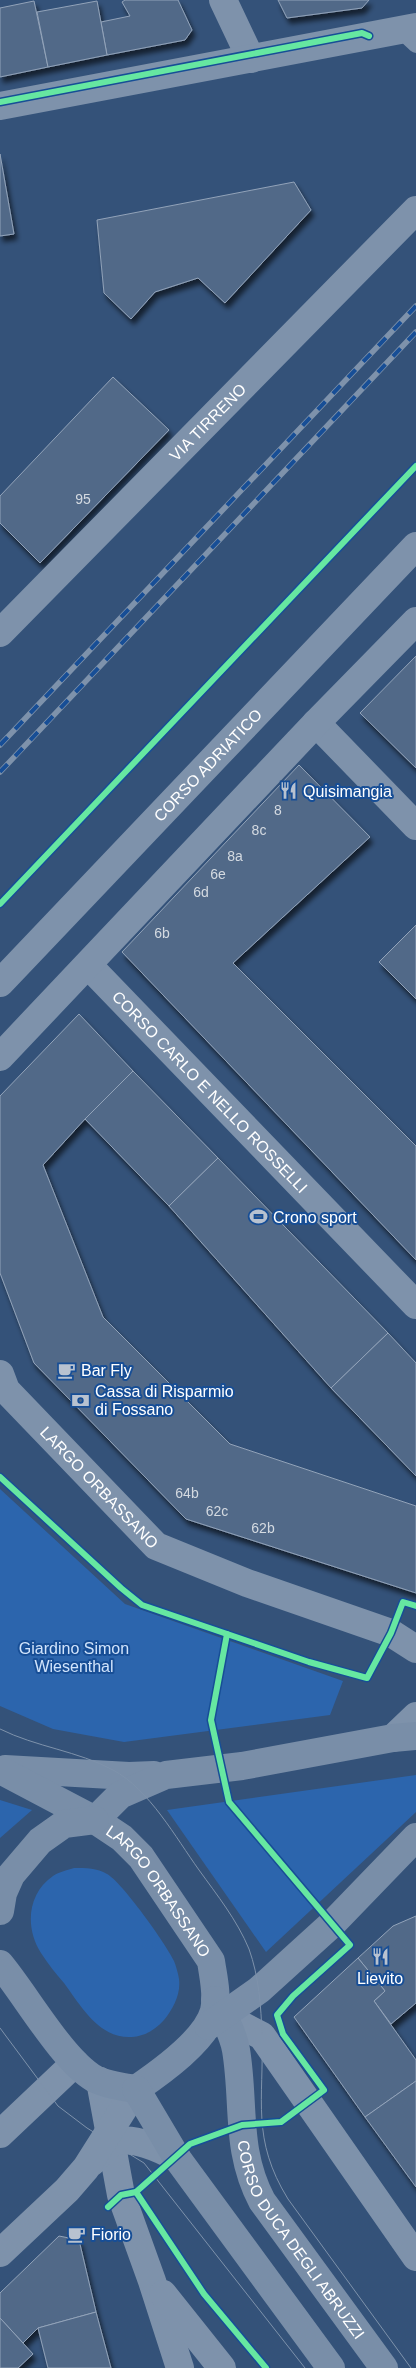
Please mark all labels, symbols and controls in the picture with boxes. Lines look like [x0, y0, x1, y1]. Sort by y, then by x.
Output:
street label: VIA TIRRENO [166, 380, 249, 464]
house number: 95 [75, 491, 91, 507]
street label: CORSO ADRIATICO [150, 705, 265, 825]
restaurant icon: Quisimangia [279, 781, 299, 801]
place label: Quisimangia [303, 783, 392, 800]
house number: 8 [274, 802, 282, 818]
house number: 8c [252, 822, 266, 838]
house number: 8a [227, 848, 243, 864]
house number: 6e [210, 866, 226, 882]
house number: 6d [193, 884, 209, 900]
house number: 6b [154, 925, 170, 941]
street label: CORSO CARLO E NELLO ROSSELLI [109, 987, 311, 1196]
sports icon: Crono sport [249, 1207, 269, 1227]
place label: Crono sport [273, 1209, 357, 1226]
cafe icon: Bar Fly [57, 1360, 77, 1380]
place label: Bar Fly [81, 1362, 132, 1379]
place label: Cassa di Risparmio di Fossano [95, 1383, 234, 1418]
bank icon: Cassa di Risparmio di Fossano [71, 1390, 91, 1410]
street label: LARGO ORBASSANO [37, 1423, 162, 1551]
house number: 64b [175, 1485, 199, 1501]
house number: 62c [206, 1503, 228, 1519]
house number: 62b [251, 1520, 275, 1536]
park label: Giardino Simon Wiesenthal [19, 1640, 129, 1675]
street label: LARGO ORBASSANO [103, 1822, 214, 1960]
restaurant icon: Lievito [370, 1946, 390, 1966]
place label: Lievito [357, 1970, 403, 1987]
street label: CORSO DUCA DEGLI ABRUZZI [235, 2139, 368, 2342]
cafe icon: Fiorio [67, 2224, 87, 2244]
place label: Fiorio [91, 2226, 131, 2243]

